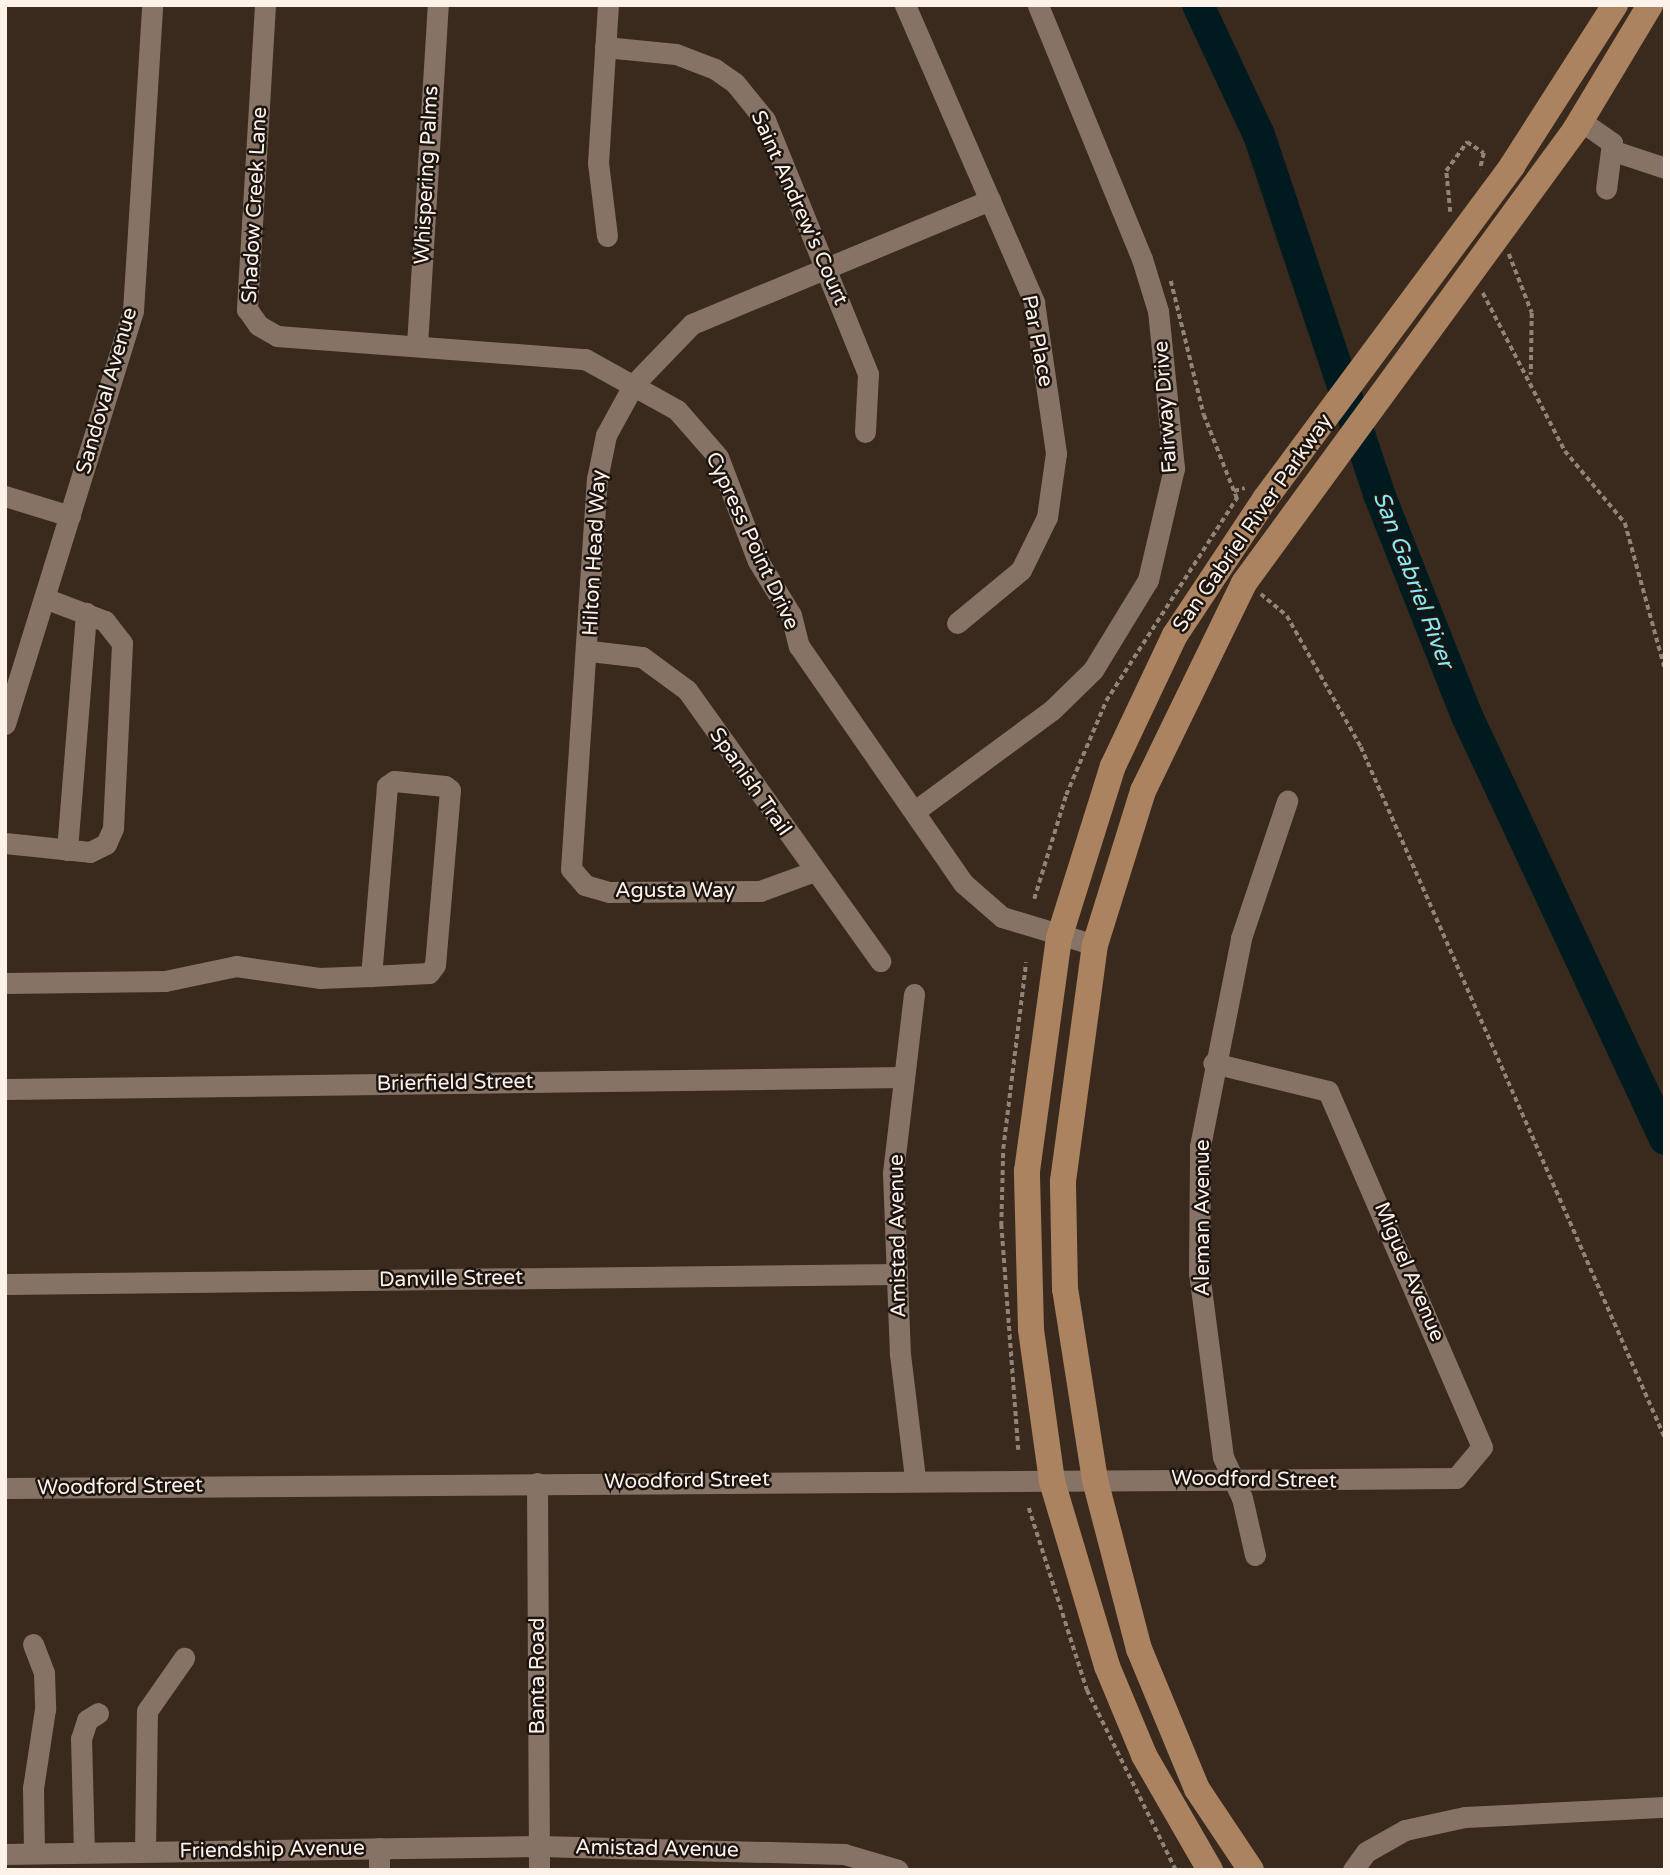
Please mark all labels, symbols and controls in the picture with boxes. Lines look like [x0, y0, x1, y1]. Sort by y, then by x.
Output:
street label: Whispering Palms [410, 85, 444, 265]
street label: Shadow Creek Lane [237, 106, 273, 304]
street label: Saint Andrew's Court [745, 107, 853, 309]
street label: Par Place [1016, 293, 1058, 389]
street label: Sandoval Avenue [71, 305, 143, 477]
street label: Fairway Drive [1149, 340, 1183, 474]
street label: San Gabriel River Parkway [1168, 409, 1338, 637]
street label: Cypress Point Drive [700, 448, 804, 634]
street label: Hilton Head Way [578, 469, 612, 637]
water label: San Gabriel River [1367, 488, 1459, 672]
street label: Spanish Trail [704, 723, 796, 841]
street label: Agusta Way [615, 878, 735, 904]
street label: Brierfield Street [376, 1069, 534, 1097]
street label: Aleman Avenue [1190, 1139, 1216, 1297]
street label: Amistad Avenue [884, 1154, 912, 1318]
street label: Miguel Avenue [1368, 1198, 1450, 1346]
street label: Danville Street [379, 1265, 523, 1293]
street label: Woodford Street [1171, 1466, 1337, 1494]
street label: Woodford Street [604, 1467, 770, 1495]
street label: Woodford Street [37, 1473, 203, 1501]
street label: Banta Road [525, 1618, 551, 1734]
street label: Amistad Avenue [575, 1835, 739, 1863]
street label: Friendship Avenue [179, 1836, 365, 1864]

